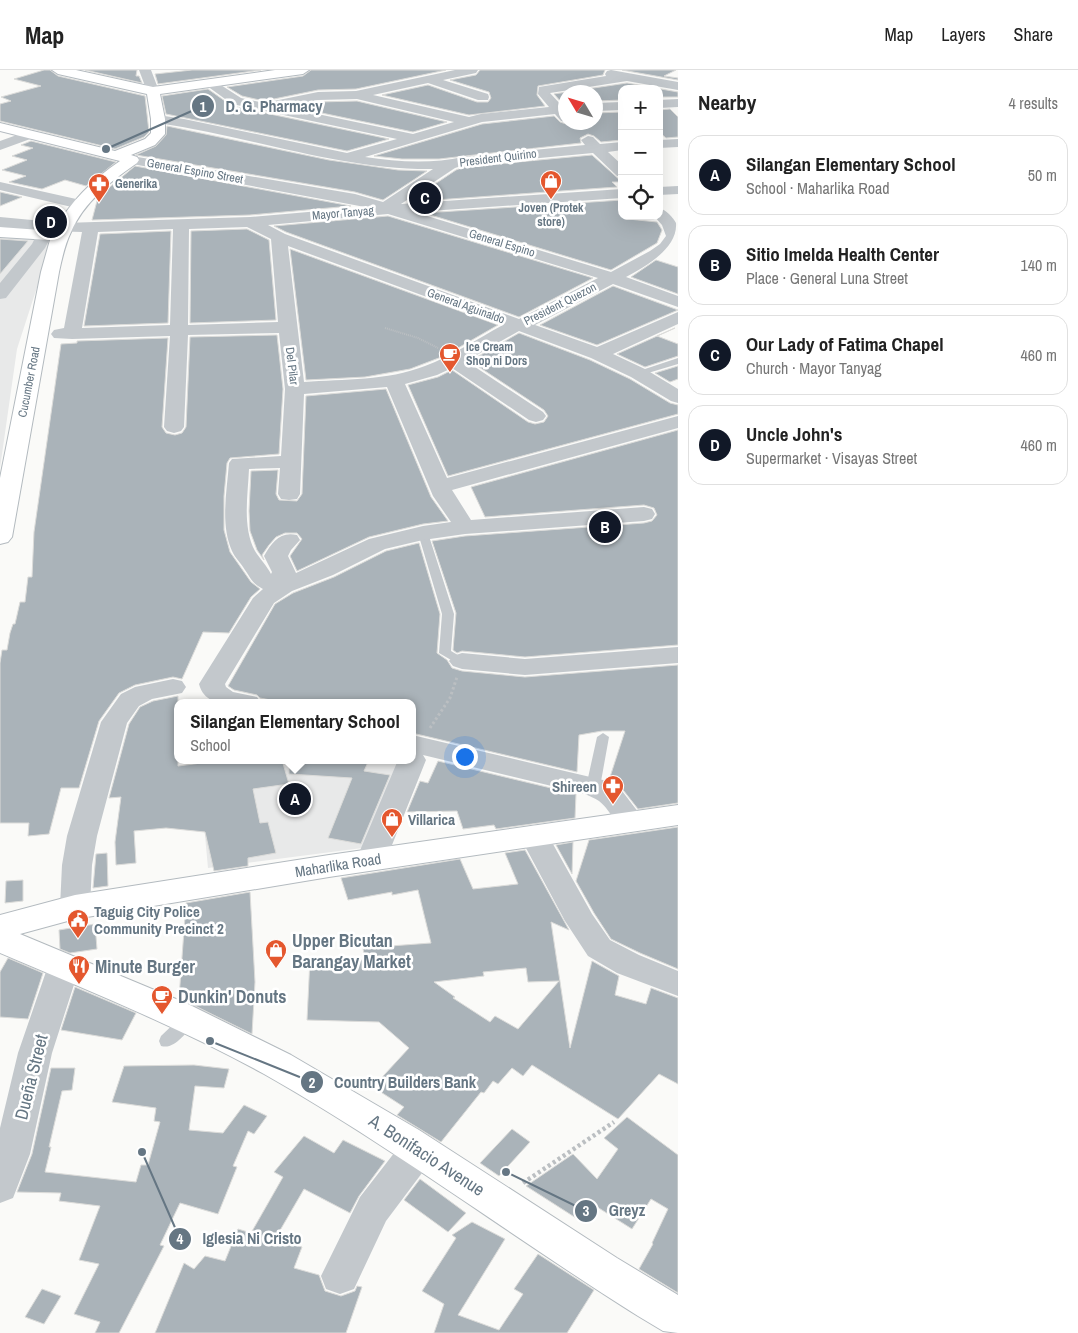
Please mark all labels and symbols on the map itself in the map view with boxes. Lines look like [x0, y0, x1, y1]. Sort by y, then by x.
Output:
north arrow [558, 85, 603, 130]
callout: D. G. Pharmacy [191, 91, 333, 122]
text: D. G. Pharmacy [226, 95, 323, 117]
text: 1 [200, 96, 207, 117]
street label: President Quirino [458, 145, 538, 171]
street label: General Espino Street [146, 155, 245, 187]
shop icon: Joven (Protek store) [539, 169, 563, 200]
pharmacy icon: Generika [87, 172, 111, 203]
place label: Generika [115, 176, 158, 192]
pin: C [409, 179, 441, 217]
place label: Joven (Protek store) [518, 200, 584, 230]
street label: Mayor Tanyag [312, 202, 375, 224]
pin: D [35, 203, 67, 241]
street label: General Espino [467, 225, 537, 261]
street label: President Quezon [521, 279, 599, 329]
street label: General Aguinaldo [425, 285, 507, 327]
place label: Ice Cream Shop ni Dors [466, 339, 528, 369]
cafe icon: Ice Cream Shop ni Dors [438, 342, 462, 373]
street label: Cucumber Road [14, 345, 44, 419]
street label: Del Pilar [282, 346, 302, 386]
pin: B [589, 508, 621, 546]
your location [452, 744, 478, 770]
pharmacy icon: Shireen [601, 774, 625, 805]
place label: Shireen [552, 776, 597, 797]
pin: A [279, 780, 311, 818]
shop icon: Villarica [380, 807, 404, 838]
place label: Villarica [408, 809, 455, 830]
street label: Maharlika Road [293, 848, 383, 882]
place label: Taguig City Police Community Precinct 2 [94, 901, 224, 939]
public building icon: Taguig City Police Community Precinct 2 [66, 908, 90, 939]
place label: Upper Bicutan Barangay Market [292, 928, 411, 974]
shop icon: Upper Bicutan Barangay Market [264, 938, 288, 969]
restaurant icon: Minute Burger [67, 954, 91, 985]
place label: Minute Burger [95, 954, 195, 979]
cafe icon: Dunkin' Donuts [150, 984, 174, 1015]
place label: Dunkin' Donuts [178, 984, 286, 1009]
street label: Dueña Street [8, 1032, 54, 1122]
callout: Country Builders Bank [299, 1067, 487, 1098]
text: Country Builders Bank [334, 1071, 477, 1093]
text: 2 [309, 1072, 316, 1093]
street label: A. Bonifacio Avenue [363, 1108, 490, 1202]
callout: Greyz [573, 1195, 655, 1226]
text: Greyz [609, 1199, 646, 1221]
text: 3 [583, 1200, 590, 1221]
callout: Iglesia Ni Cristo [168, 1223, 312, 1254]
text: Iglesia Ni Cristo [202, 1227, 302, 1249]
text: 4 [177, 1228, 184, 1249]

